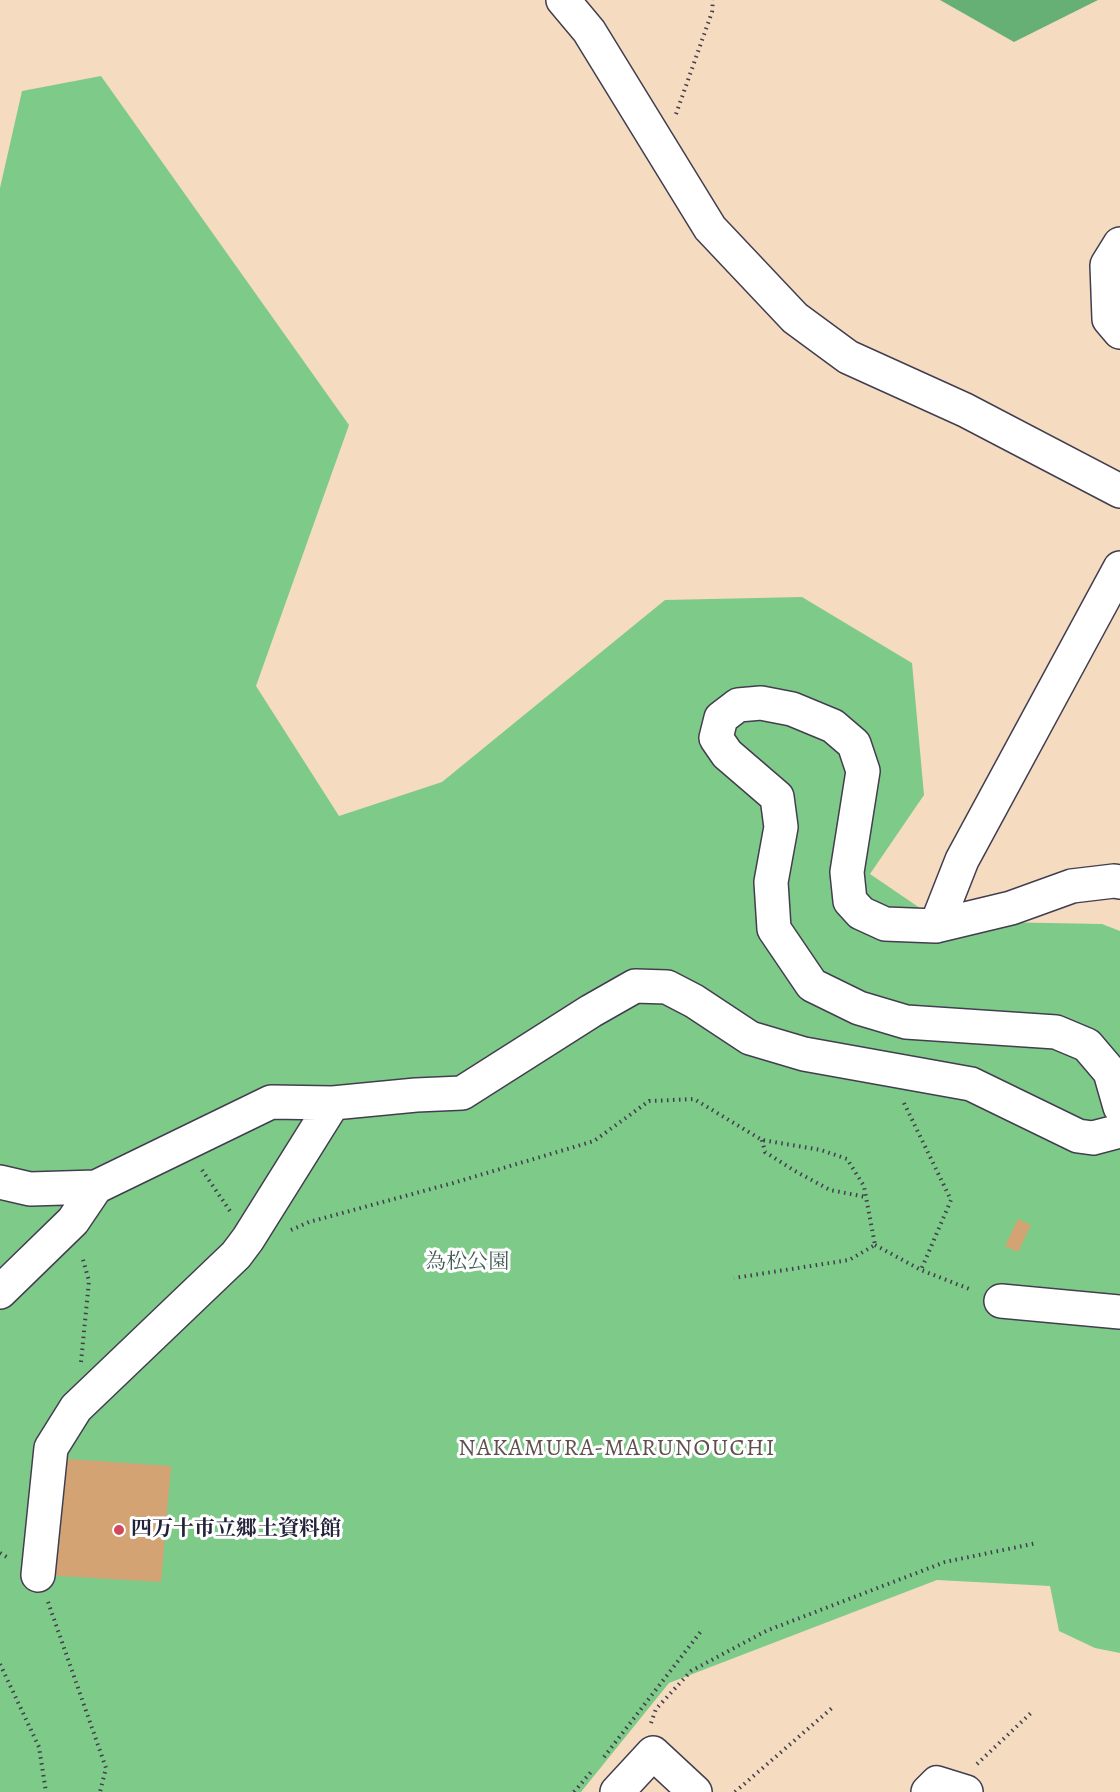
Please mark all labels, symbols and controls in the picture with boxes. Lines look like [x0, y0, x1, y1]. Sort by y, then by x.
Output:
park label: 為松公園 [425, 1250, 509, 1276]
district label: NAKAMURA-MARUNOUCHI [458, 1435, 776, 1463]
place label: 四万十市立郷土資料館 [131, 1517, 341, 1543]
marker: 四万十市立郷土資料館 [112, 1523, 126, 1537]

